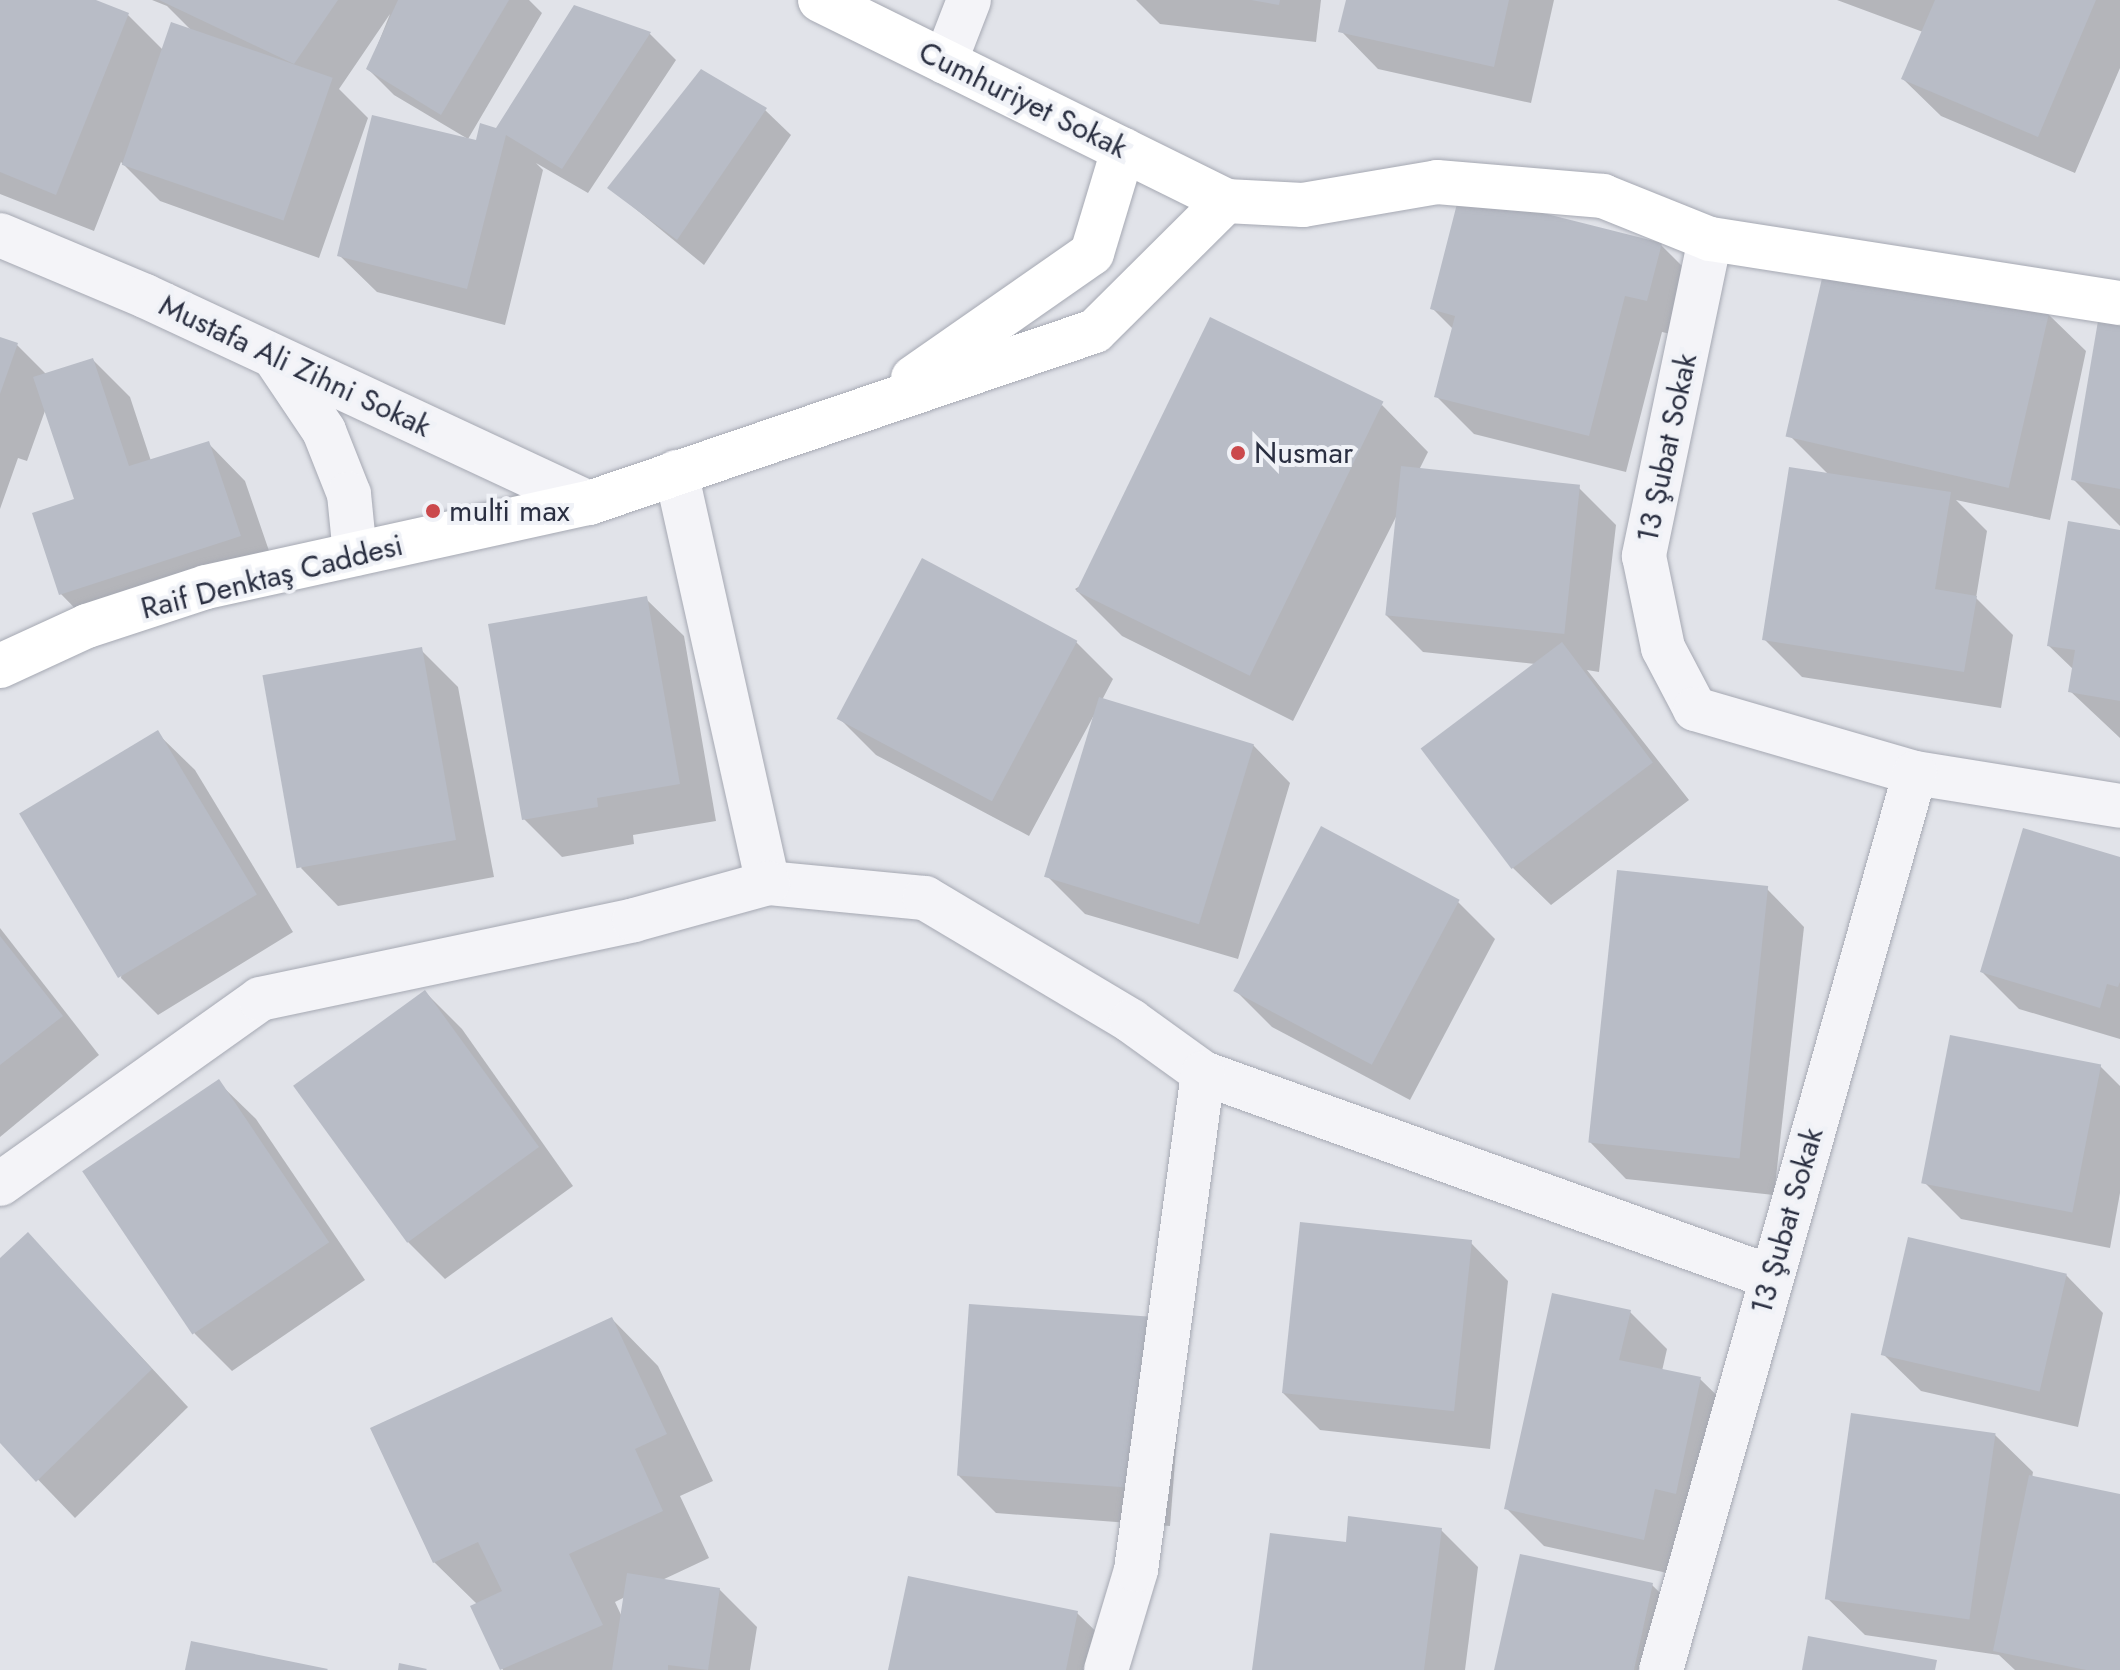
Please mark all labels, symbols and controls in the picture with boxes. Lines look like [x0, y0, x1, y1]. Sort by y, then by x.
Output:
street label: Cumhuriyet Sokak [913, 34, 1133, 166]
street label: Mustafa Ali Zihni Sokak [154, 287, 436, 445]
street label: 13 Şubat Sokak [1629, 350, 1705, 546]
place label: Nusmar [1254, 435, 1353, 471]
marker: Nusmar [1229, 444, 1247, 462]
place label: multi max [449, 493, 569, 529]
marker: multi max [424, 502, 442, 520]
street label: Raif Denktaş Caddesi [137, 527, 407, 627]
street label: 13 Şubat Sokak [1743, 1124, 1831, 1318]

